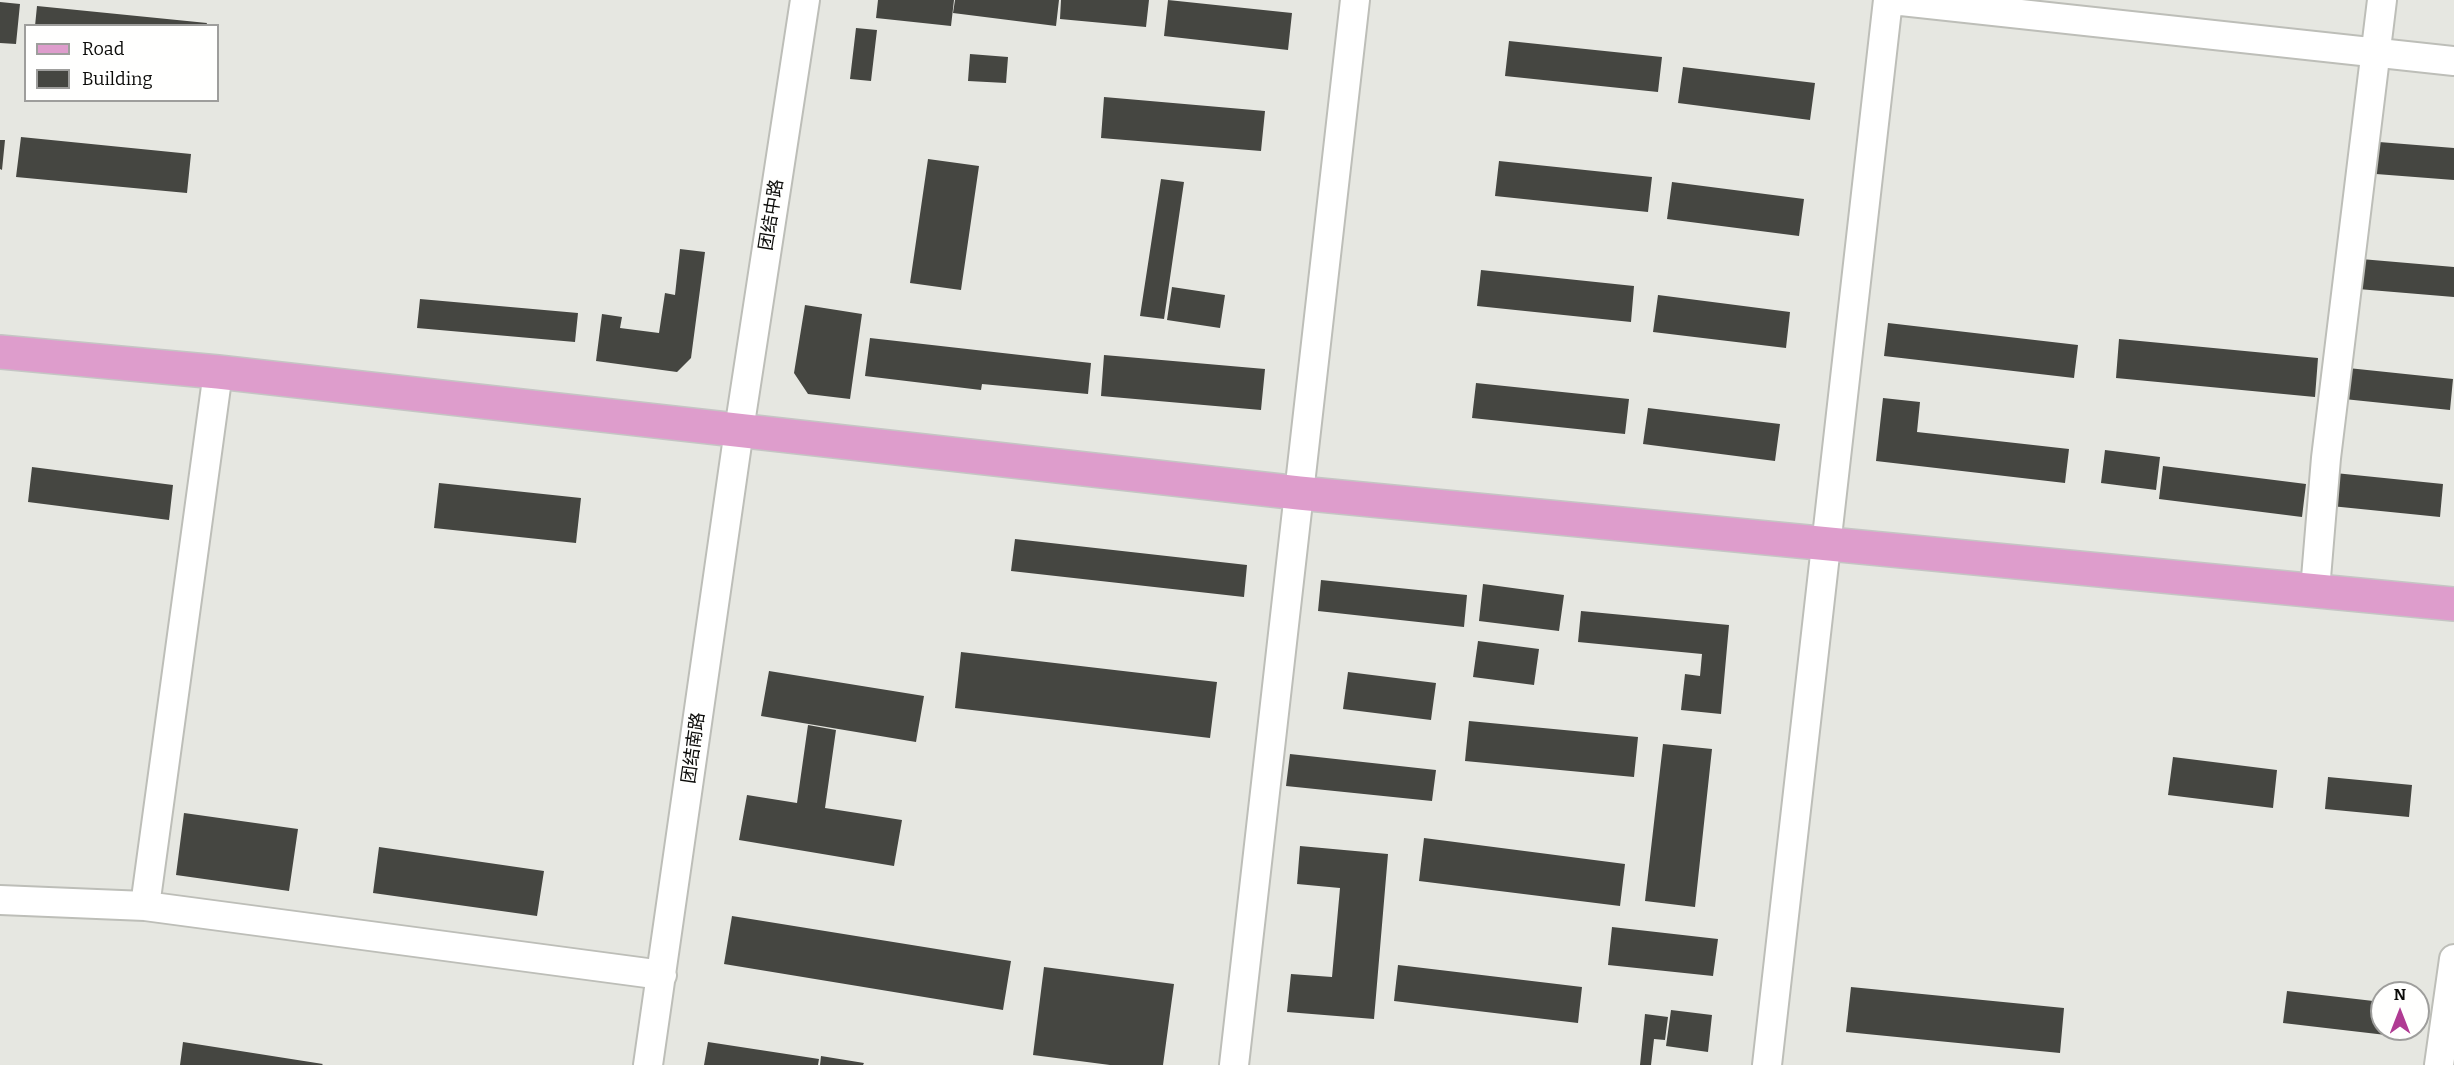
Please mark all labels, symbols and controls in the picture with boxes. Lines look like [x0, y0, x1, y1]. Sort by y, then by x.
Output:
legend [24, 24, 219, 102]
text: Road [82, 38, 124, 60]
text: Building [82, 68, 153, 90]
street label: 团结中路 [756, 178, 788, 252]
street label: 团结南路 [678, 711, 710, 785]
north arrow [2370, 981, 2430, 1041]
text: N [2394, 985, 2406, 1004]

